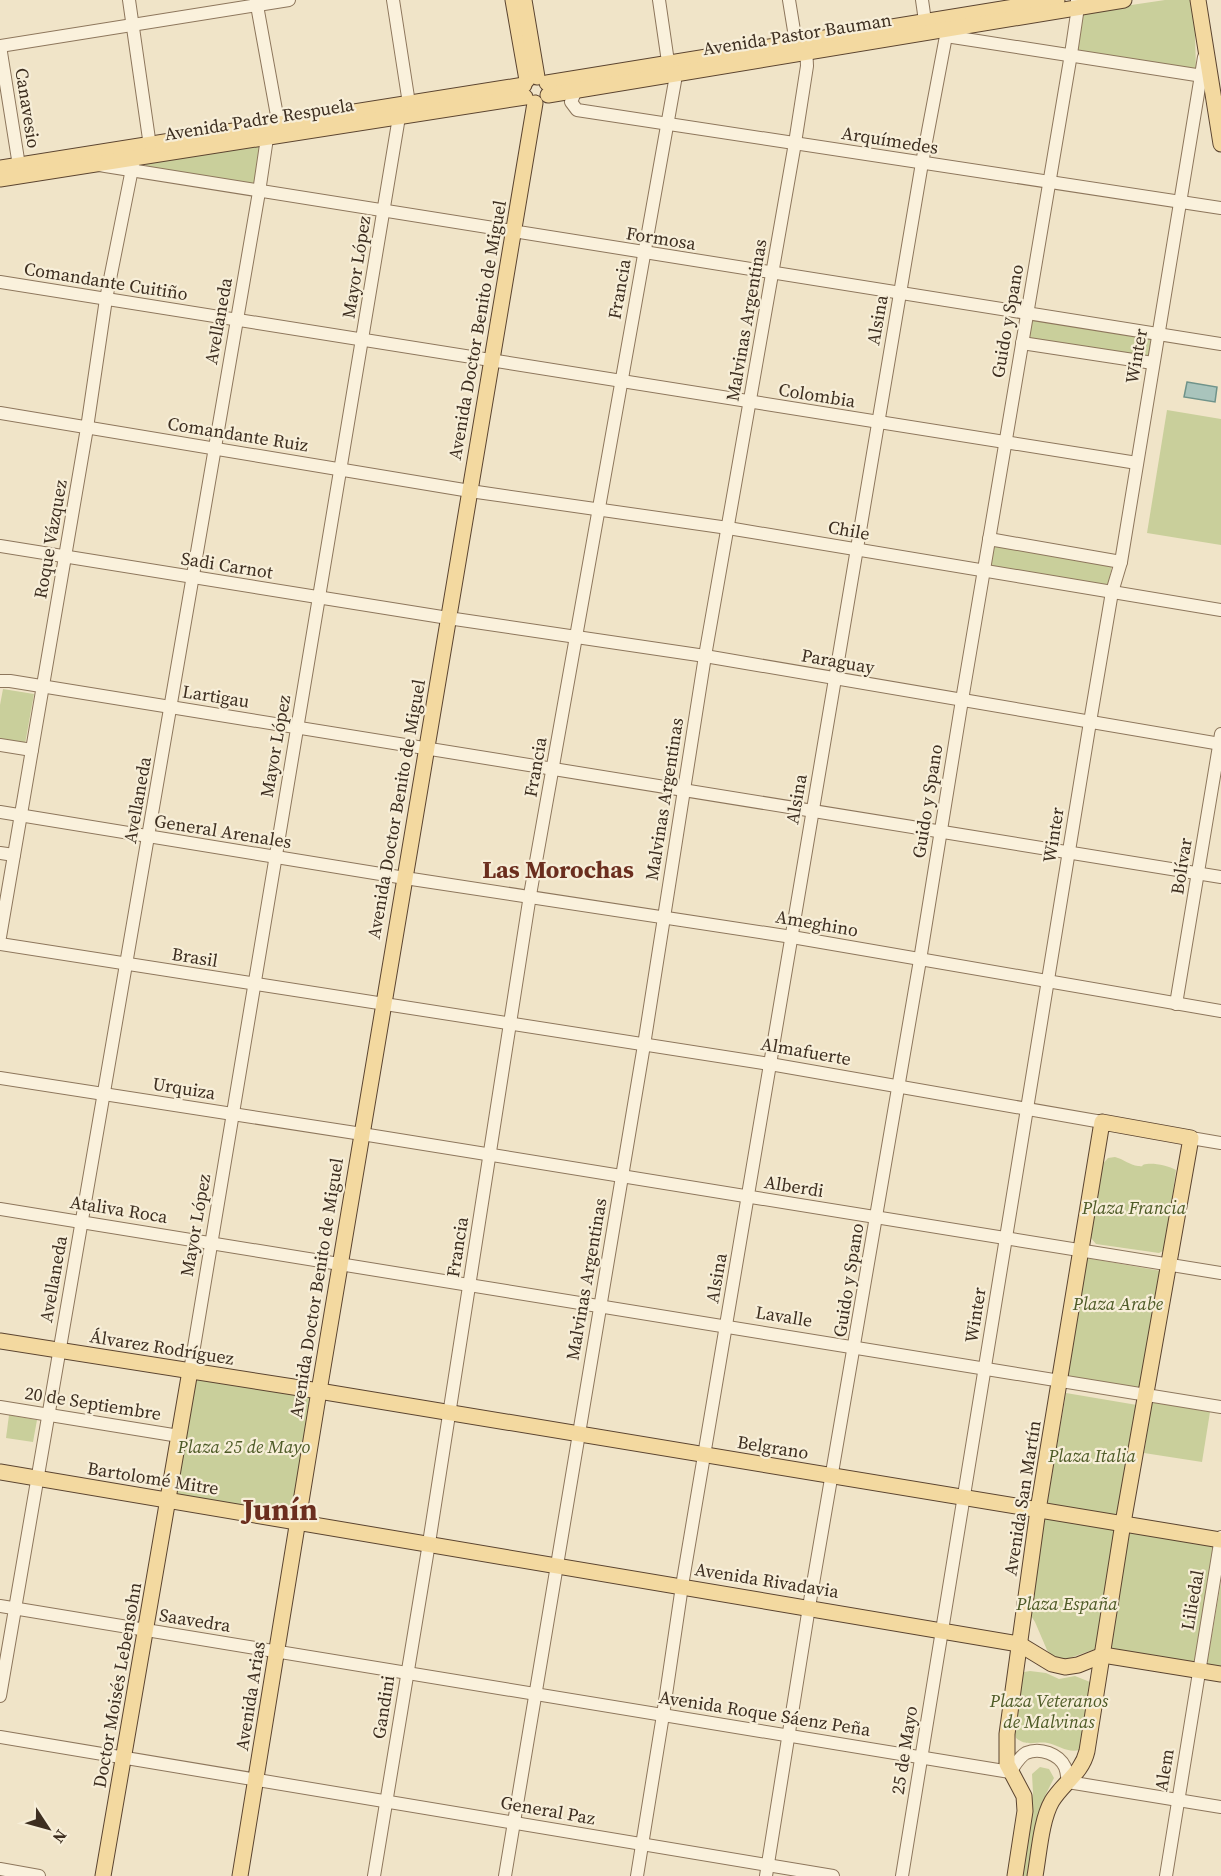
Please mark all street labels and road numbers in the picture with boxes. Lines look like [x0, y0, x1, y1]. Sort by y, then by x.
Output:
street label: Avenida Pastor Bauman [701, 7, 893, 61]
street label: Canavesio [9, 66, 47, 150]
street label: Avenida Padre Respuela [162, 92, 356, 146]
street label: Arquímedes [840, 120, 940, 160]
street label: Avenida Doctor Benito de Miguel [442, 198, 512, 462]
street label: Mayor López [336, 214, 376, 320]
street label: Formosa [624, 220, 698, 256]
street label: Malvinas Argentinas [719, 237, 773, 403]
street label: Comandante Cuitiño [22, 256, 190, 306]
street label: Francia [601, 256, 637, 321]
street label: Guido y Spano [985, 262, 1029, 380]
street label: Avellaneda [198, 275, 238, 366]
street label: Alsina [860, 292, 894, 347]
street label: Winter [1119, 326, 1153, 386]
street label: Colombia [777, 377, 858, 414]
street label: Comandante Ruiz [166, 411, 310, 457]
street label: Roque Vázquez [27, 478, 73, 600]
street label: Chile [826, 514, 872, 546]
street label: Sadi Carnot [179, 545, 275, 585]
street label: Paraguay [799, 642, 877, 680]
street label: Avenida Doctor Benito de Miguel [361, 677, 431, 941]
street label: Lartigau [181, 678, 251, 714]
street label: Mayor López [254, 693, 296, 799]
street label: Malvinas Argentinas [639, 716, 689, 882]
street label: Francia [517, 734, 553, 799]
street label: Guido y Spano [906, 742, 948, 860]
street label: Avellaneda [117, 754, 157, 845]
street label: Alsina [779, 771, 813, 826]
street label: Winter [1036, 805, 1070, 864]
street label: General Arenales [153, 808, 294, 854]
street label: Bolívar [1164, 836, 1198, 896]
street label: Ameghino [774, 903, 860, 943]
street label: Brasil [170, 941, 220, 973]
street label: Almafuerte [759, 1031, 853, 1071]
street label: Urquiza [151, 1071, 218, 1105]
street label: Avenida Doctor Benito de Miguel [283, 1156, 349, 1420]
street label: Alberdi [762, 1169, 826, 1203]
street label: Mayor López [174, 1172, 216, 1278]
street label: Ataliva Roca [68, 1189, 170, 1229]
street label: Malvinas Argentinas [559, 1196, 613, 1362]
street label: Francia [440, 1214, 474, 1279]
street label: Guido y Spano [827, 1221, 869, 1339]
street label: Avellaneda [33, 1233, 73, 1324]
street label: Alsina [699, 1250, 733, 1305]
street label: Winter [958, 1285, 992, 1344]
street label: Lavalle [754, 1299, 814, 1333]
street label: Álvarez Rodríguez [88, 1323, 236, 1371]
street label: 20 de Septiembre [23, 1380, 163, 1426]
street label: Avenida San Martín [997, 1418, 1047, 1577]
street label: Belgrano [735, 1429, 811, 1465]
street label: Bartolomé Mitre [85, 1455, 221, 1501]
street label: Avenida Rivadavia [693, 1556, 842, 1604]
street label: Liliedal [1174, 1568, 1210, 1632]
street label: Doctor Moisés Lebensohn [87, 1580, 147, 1790]
street label: Saavedra [158, 1602, 233, 1638]
street label: Avenida Arias [229, 1639, 271, 1752]
street label: Gandini [366, 1673, 400, 1741]
street label: Avenida Roque Sáenz Peña [657, 1684, 873, 1742]
street label: 25 de Mayo [885, 1704, 923, 1796]
street label: Alem [1148, 1747, 1180, 1793]
street label: General Paz [499, 1789, 597, 1831]

